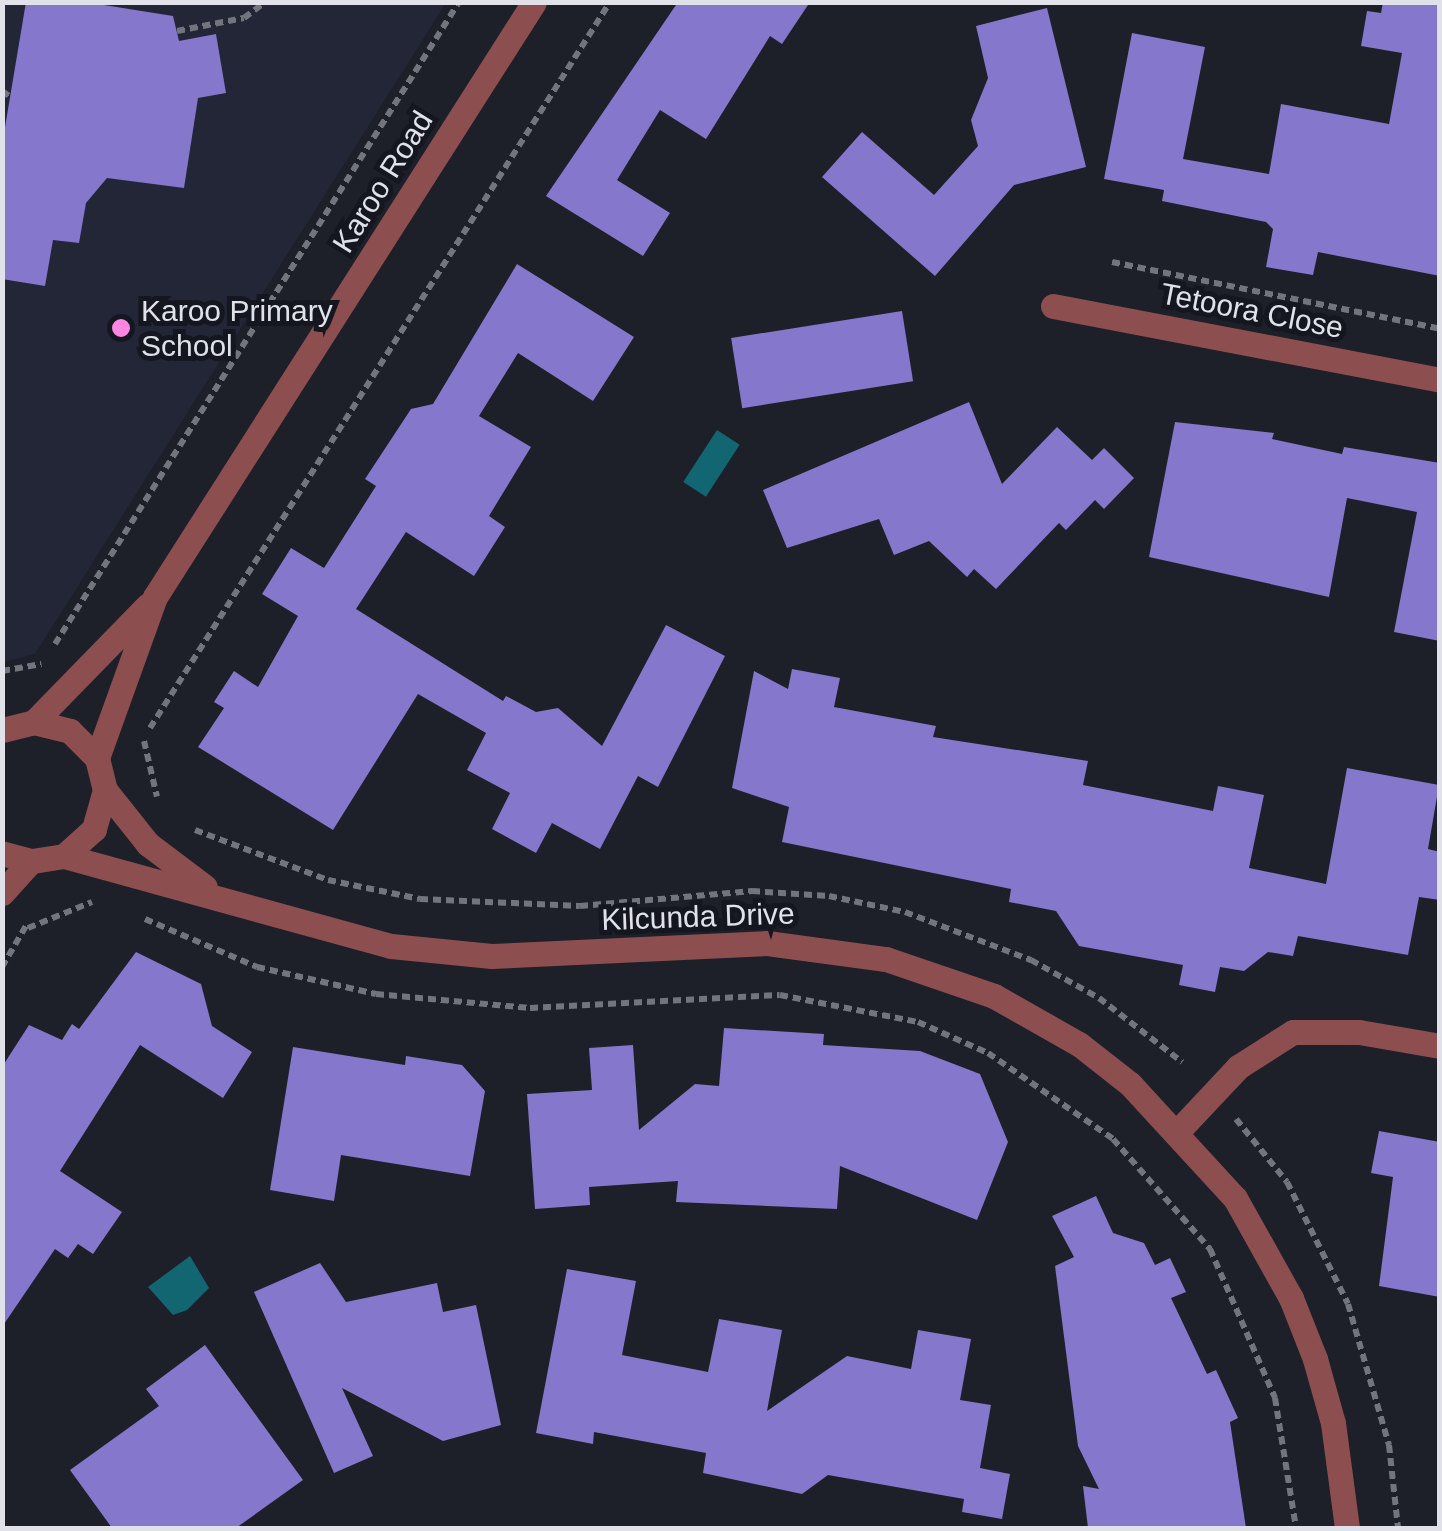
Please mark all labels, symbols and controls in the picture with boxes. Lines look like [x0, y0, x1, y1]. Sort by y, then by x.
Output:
street label: Karoo Road [325, 105, 441, 259]
street label: Tetoora Close [1158, 276, 1346, 346]
place label: Karoo Primary School [141, 293, 333, 364]
marker: Karoo Primary School [110, 317, 132, 339]
street label: Kilcunda Drive [601, 896, 795, 938]

